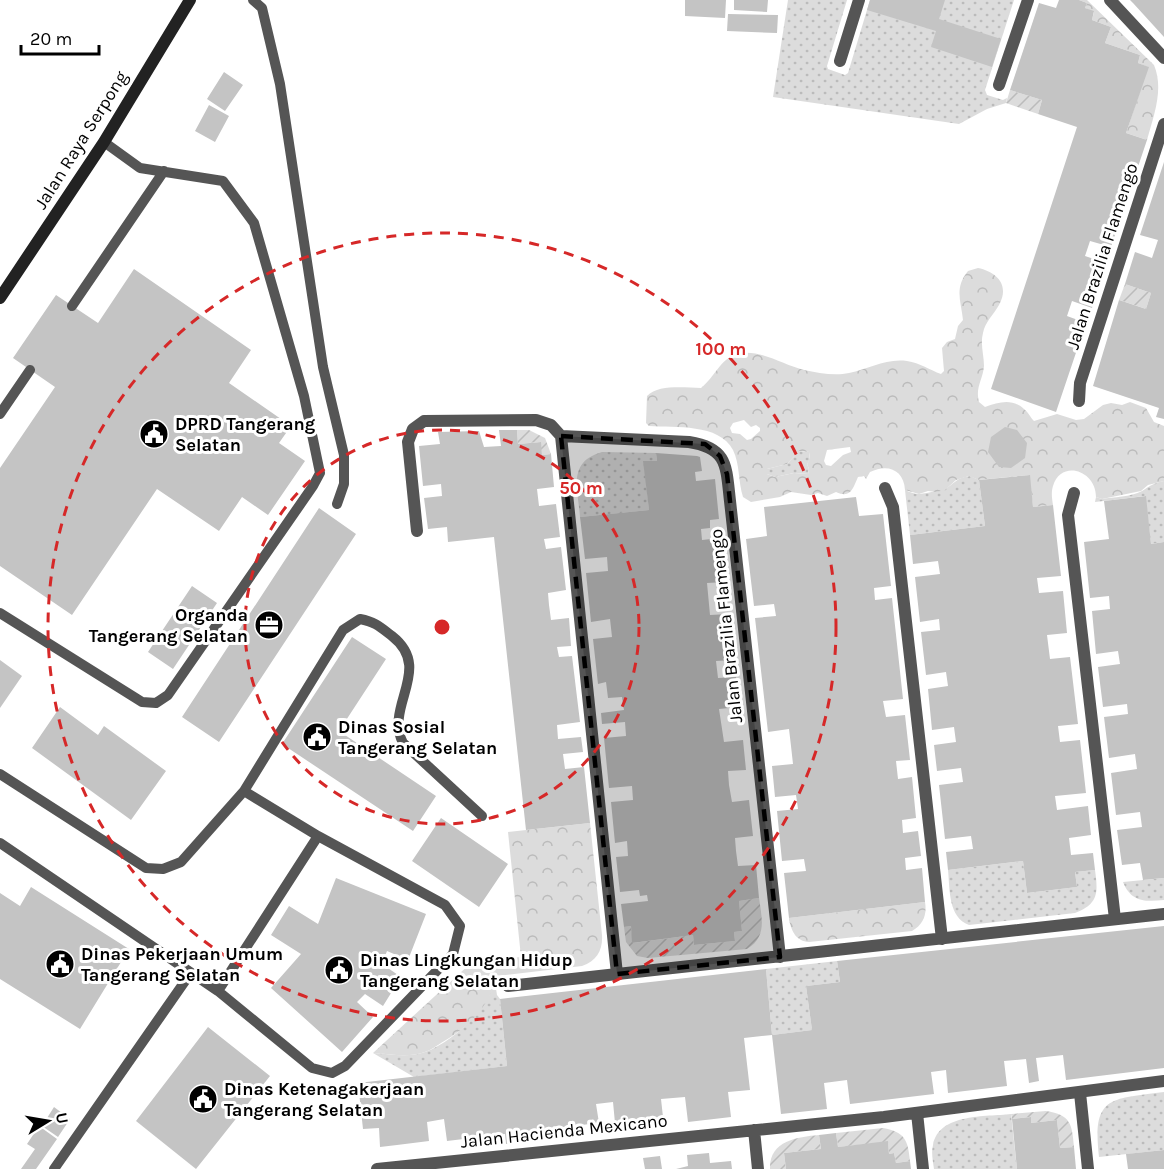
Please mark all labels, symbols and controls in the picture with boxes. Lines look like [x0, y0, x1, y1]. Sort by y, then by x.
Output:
scale bar [21, 18, 99, 56]
text: 20 m [30, 28, 72, 50]
street label: Jalan Raya Serpong [30, 67, 132, 213]
street label: Jalan Brazilia Flamengo [1061, 160, 1143, 352]
text: 100 m [696, 338, 746, 360]
place label: DPRD Tangerang Selatan [175, 413, 316, 456]
public building icon: DPRD Tangerang Selatan [138, 418, 170, 450]
text: 50 m [559, 477, 603, 499]
street label: Jalan Brazilia Flamengo [705, 528, 747, 724]
place label: Organda Tangerang Selatan [89, 604, 248, 647]
office icon: Organda Tangerang Selatan [253, 609, 285, 641]
centre of rings [432, 617, 452, 637]
place label: Dinas Sosial Tangerang Selatan [338, 716, 497, 759]
public building icon: Dinas Sosial Tangerang Selatan [301, 721, 333, 753]
place label: Dinas Pekerjaan Umum Tangerang Selatan [81, 943, 283, 986]
public building icon: Dinas Pekerjaan Umum Tangerang Selatan [44, 948, 76, 980]
place label: Dinas Lingkungan Hidup Tangerang Selatan [360, 949, 572, 992]
public building icon: Dinas Lingkungan Hidup Tangerang Selatan [323, 954, 355, 986]
place label: Dinas Ketenagakerjaan Tangerang Selatan [224, 1078, 424, 1121]
public building icon: Dinas Ketenagakerjaan Tangerang Selatan [187, 1083, 219, 1115]
north arrow [18, 1091, 78, 1151]
street label: Jalan Hacienda Mexicano [460, 1109, 668, 1153]
text: U [52, 1111, 73, 1125]

